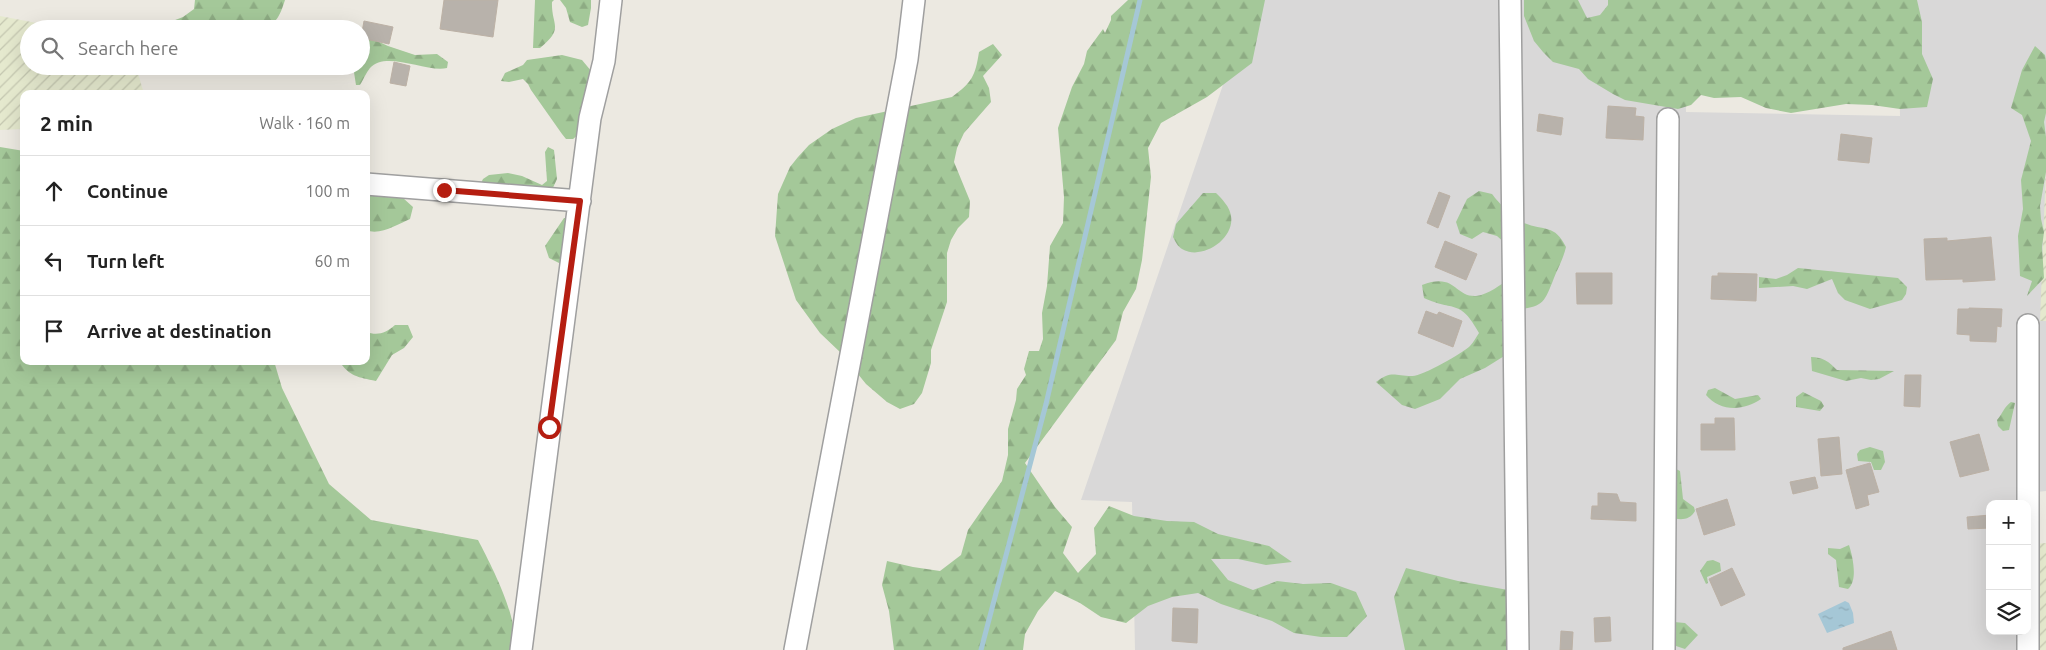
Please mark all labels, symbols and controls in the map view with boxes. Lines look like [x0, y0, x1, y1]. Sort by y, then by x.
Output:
search box [20, 20, 370, 75]
icon: search [38, 34, 66, 62]
text: Search here [78, 37, 178, 59]
text: 2 min [40, 111, 93, 135]
text: Walk · 160 m [259, 114, 350, 132]
icon: ahead [40, 177, 68, 205]
route end [433, 179, 456, 202]
text: Continue [87, 180, 168, 202]
text: 100 m [305, 182, 350, 200]
icon: left [40, 247, 68, 275]
text: Turn left [87, 250, 165, 272]
text: 60 m [314, 252, 350, 270]
icon: arrive [40, 317, 68, 345]
text: Arrive at destination [87, 320, 272, 342]
route start [538, 416, 561, 439]
map controls [1986, 500, 2031, 635]
button: + [1986, 500, 2031, 545]
button: − [1986, 545, 2031, 590]
button: layers [1986, 590, 2031, 635]

